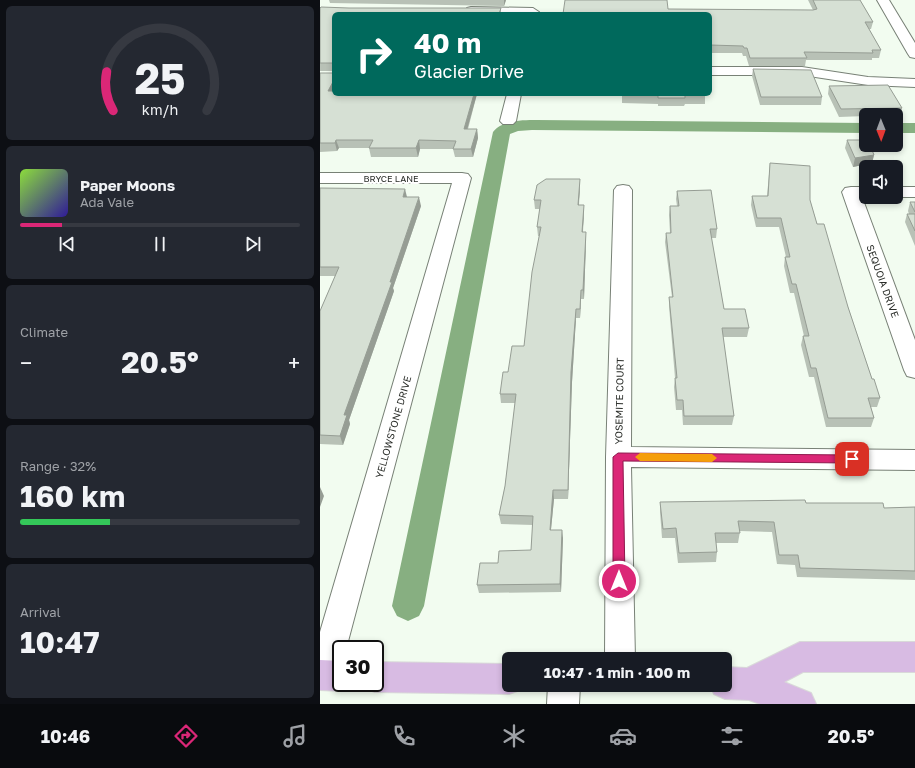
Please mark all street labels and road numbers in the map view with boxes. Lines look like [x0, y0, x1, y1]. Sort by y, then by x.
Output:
street label: BRYCE LANE [364, 173, 419, 184]
street label: SEQUOIA DRIVE [864, 243, 902, 319]
street label: YOSEMITE COURT [612, 357, 626, 445]
street label: YELLOWSTONE DRIVE [373, 374, 413, 480]

